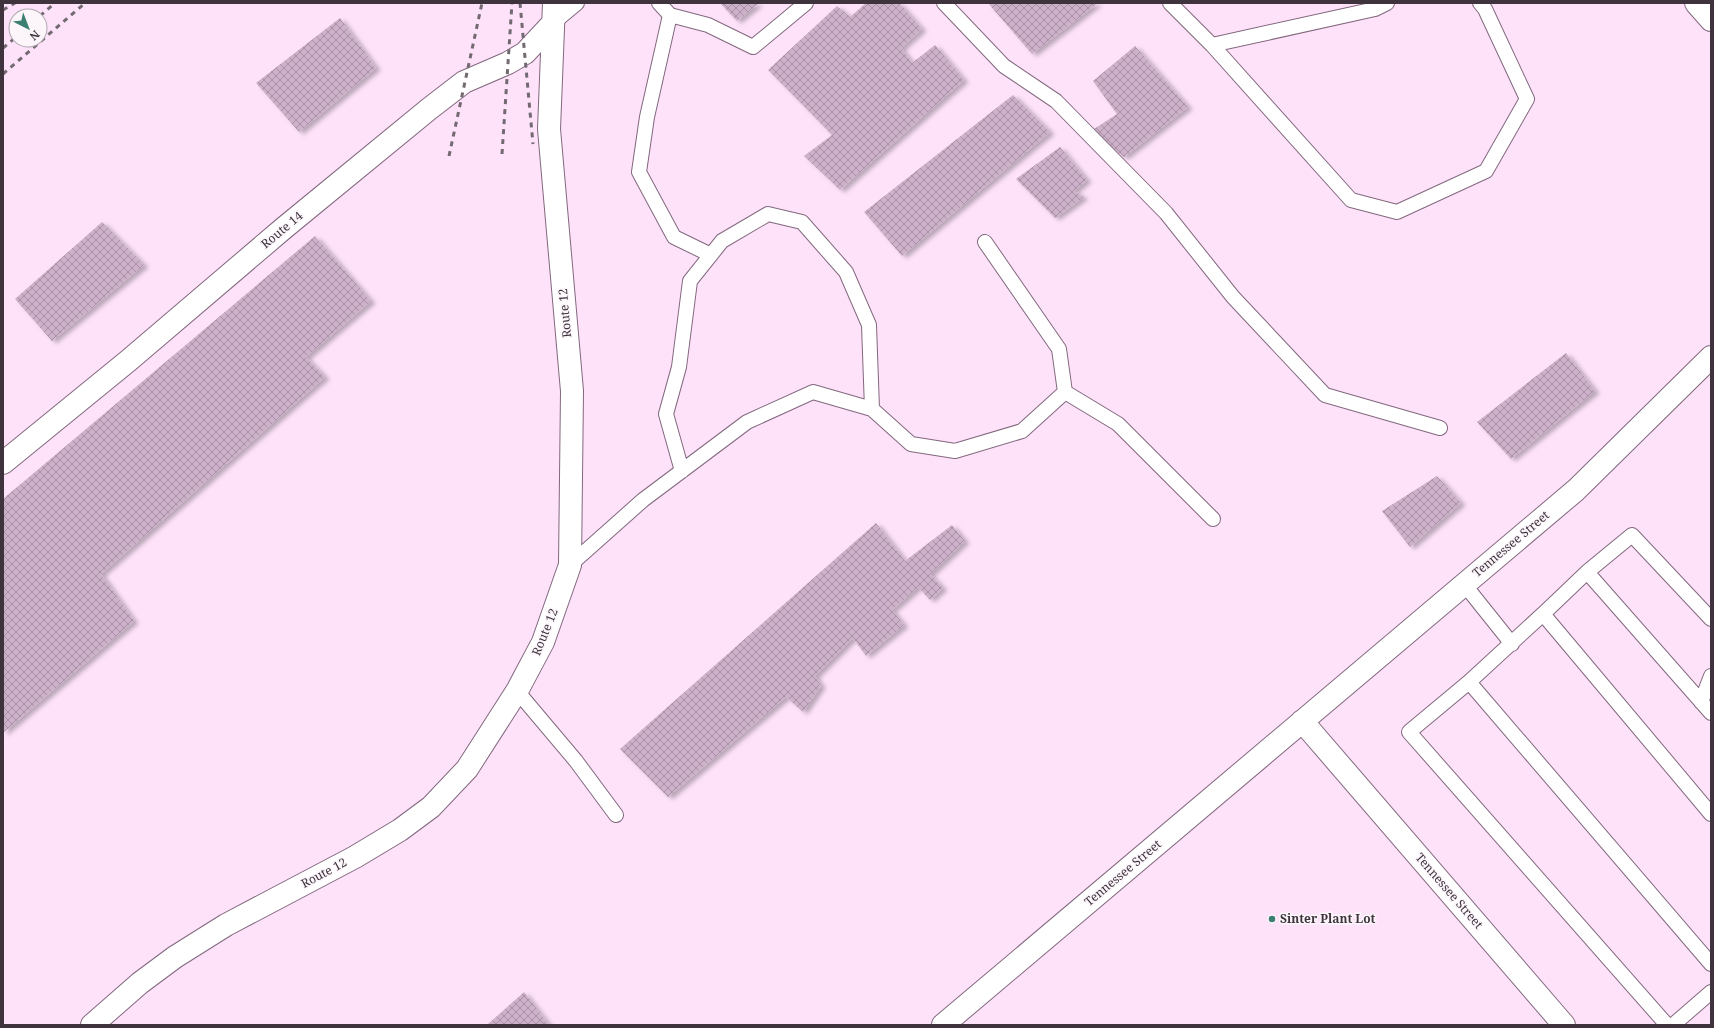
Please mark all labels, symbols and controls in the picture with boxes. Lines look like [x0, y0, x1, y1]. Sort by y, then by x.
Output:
north arrow [8, 8, 48, 48]
text: N [27, 27, 43, 44]
street label: Route 14 [257, 207, 306, 252]
street label: Route 12 [554, 288, 575, 338]
street label: Tennessee Street [1469, 506, 1553, 581]
street label: Route 12 [527, 606, 562, 658]
street label: Tennessee Street [1081, 835, 1165, 910]
street label: Tennessee Street [1412, 849, 1487, 932]
street label: Route 12 [298, 853, 350, 892]
place label: Sinter Plant Lot [1280, 910, 1376, 927]
marker: Sinter Plant Lot [1267, 914, 1277, 924]

